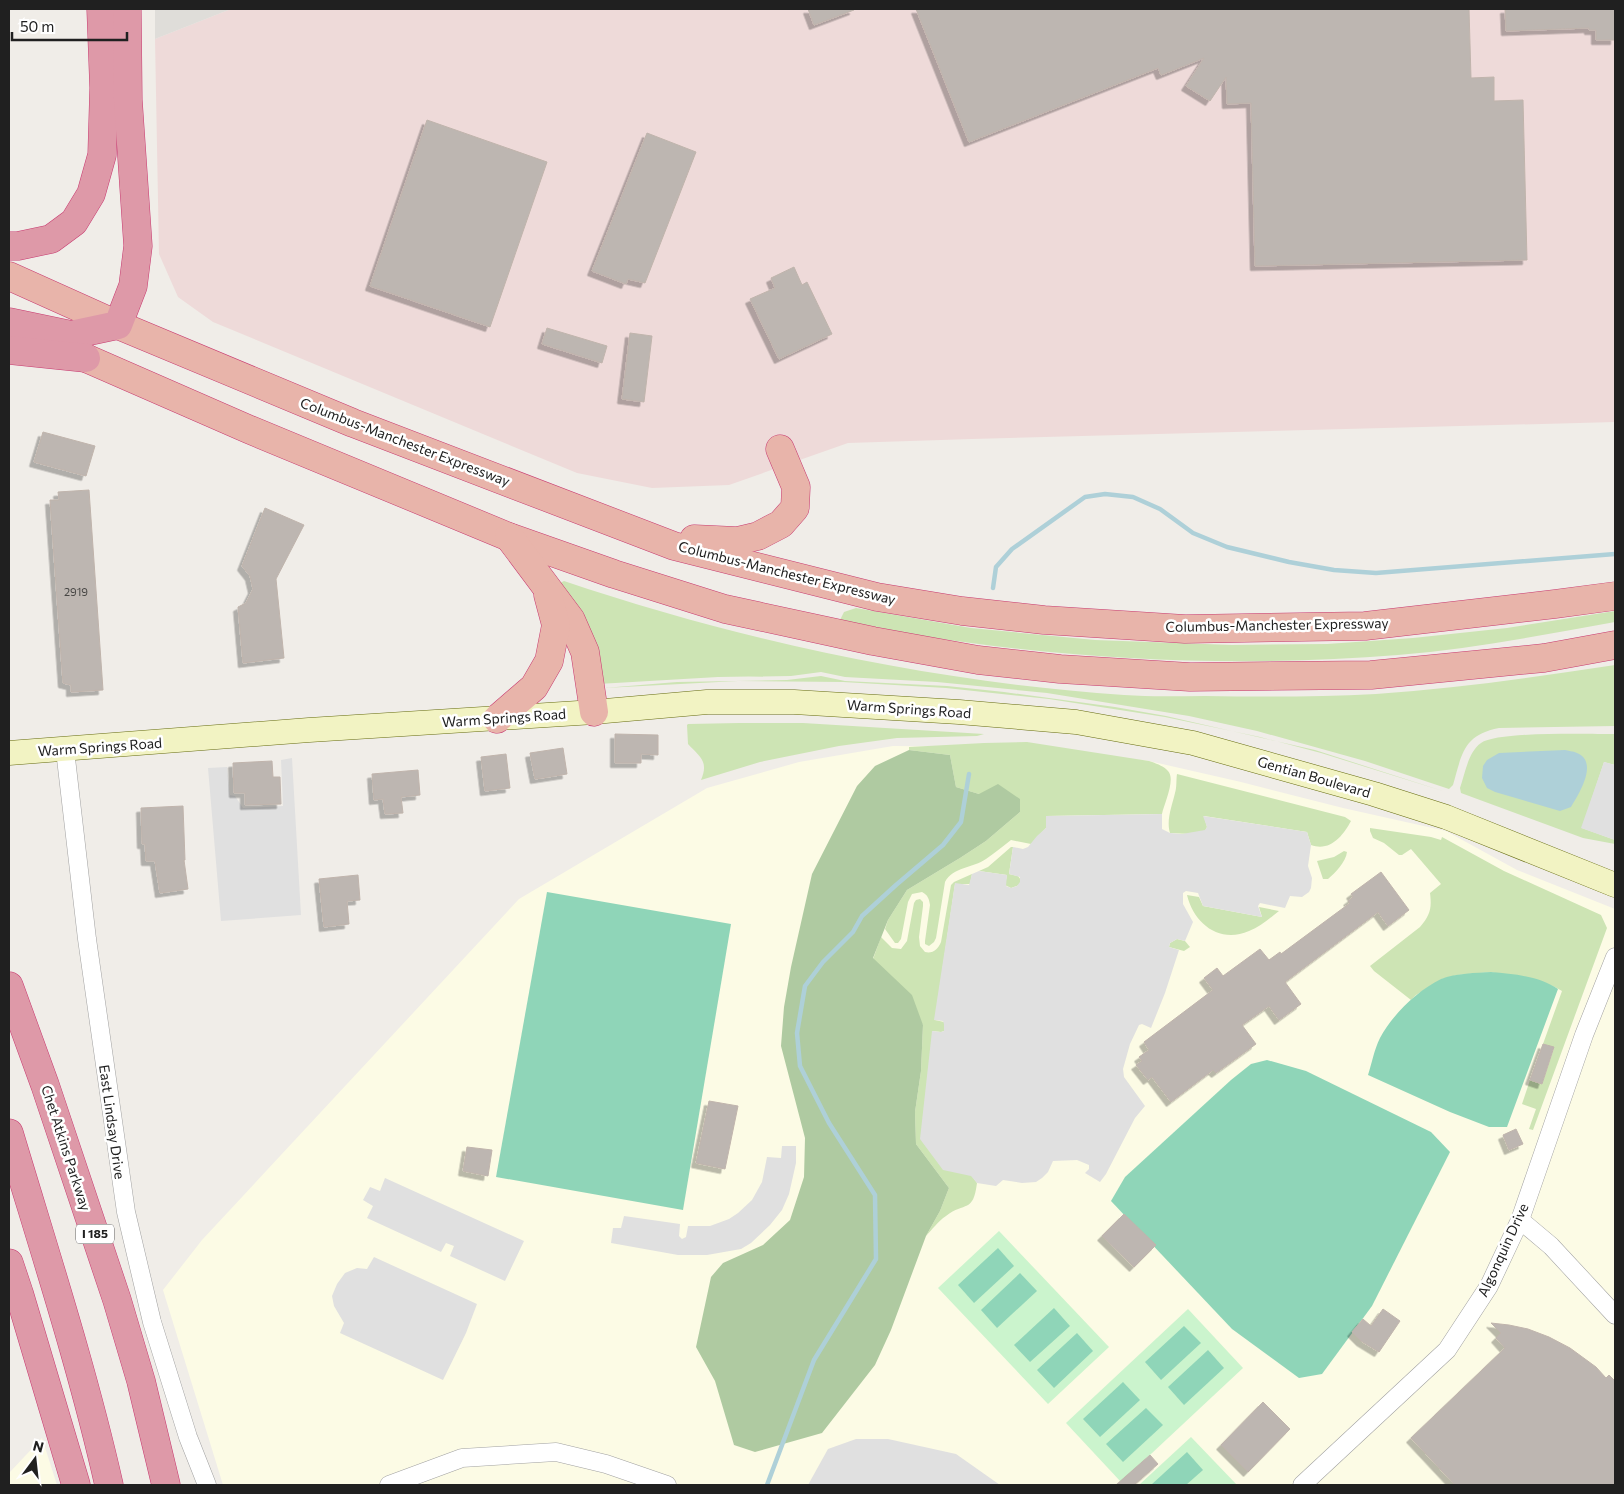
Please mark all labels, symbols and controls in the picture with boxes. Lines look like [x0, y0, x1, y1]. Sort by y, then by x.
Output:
scale bar [12, 10, 128, 42]
text: 50 m [20, 17, 54, 35]
street label: Columbus-Manchester Expressway [298, 394, 512, 489]
street label: Columbus-Manchester Expressway [677, 537, 898, 608]
house number: 2919 [64, 585, 88, 598]
street label: Columbus-Manchester Expressway [1165, 614, 1389, 635]
street label: Warm Springs Road [846, 696, 972, 721]
street label: Warm Springs Road [441, 705, 567, 730]
street label: Warm Springs Road [37, 734, 163, 759]
street label: Gentian Boulevard [1256, 752, 1373, 801]
street label: East Lindsay Drive [96, 1064, 129, 1180]
street label: Chet Atkins Parkway [38, 1083, 95, 1213]
street label: Algonquin Drive [1473, 1200, 1532, 1299]
road number: I 185 [76, 1224, 114, 1244]
north arrow [10, 1434, 60, 1484]
text: N [31, 1436, 46, 1456]

